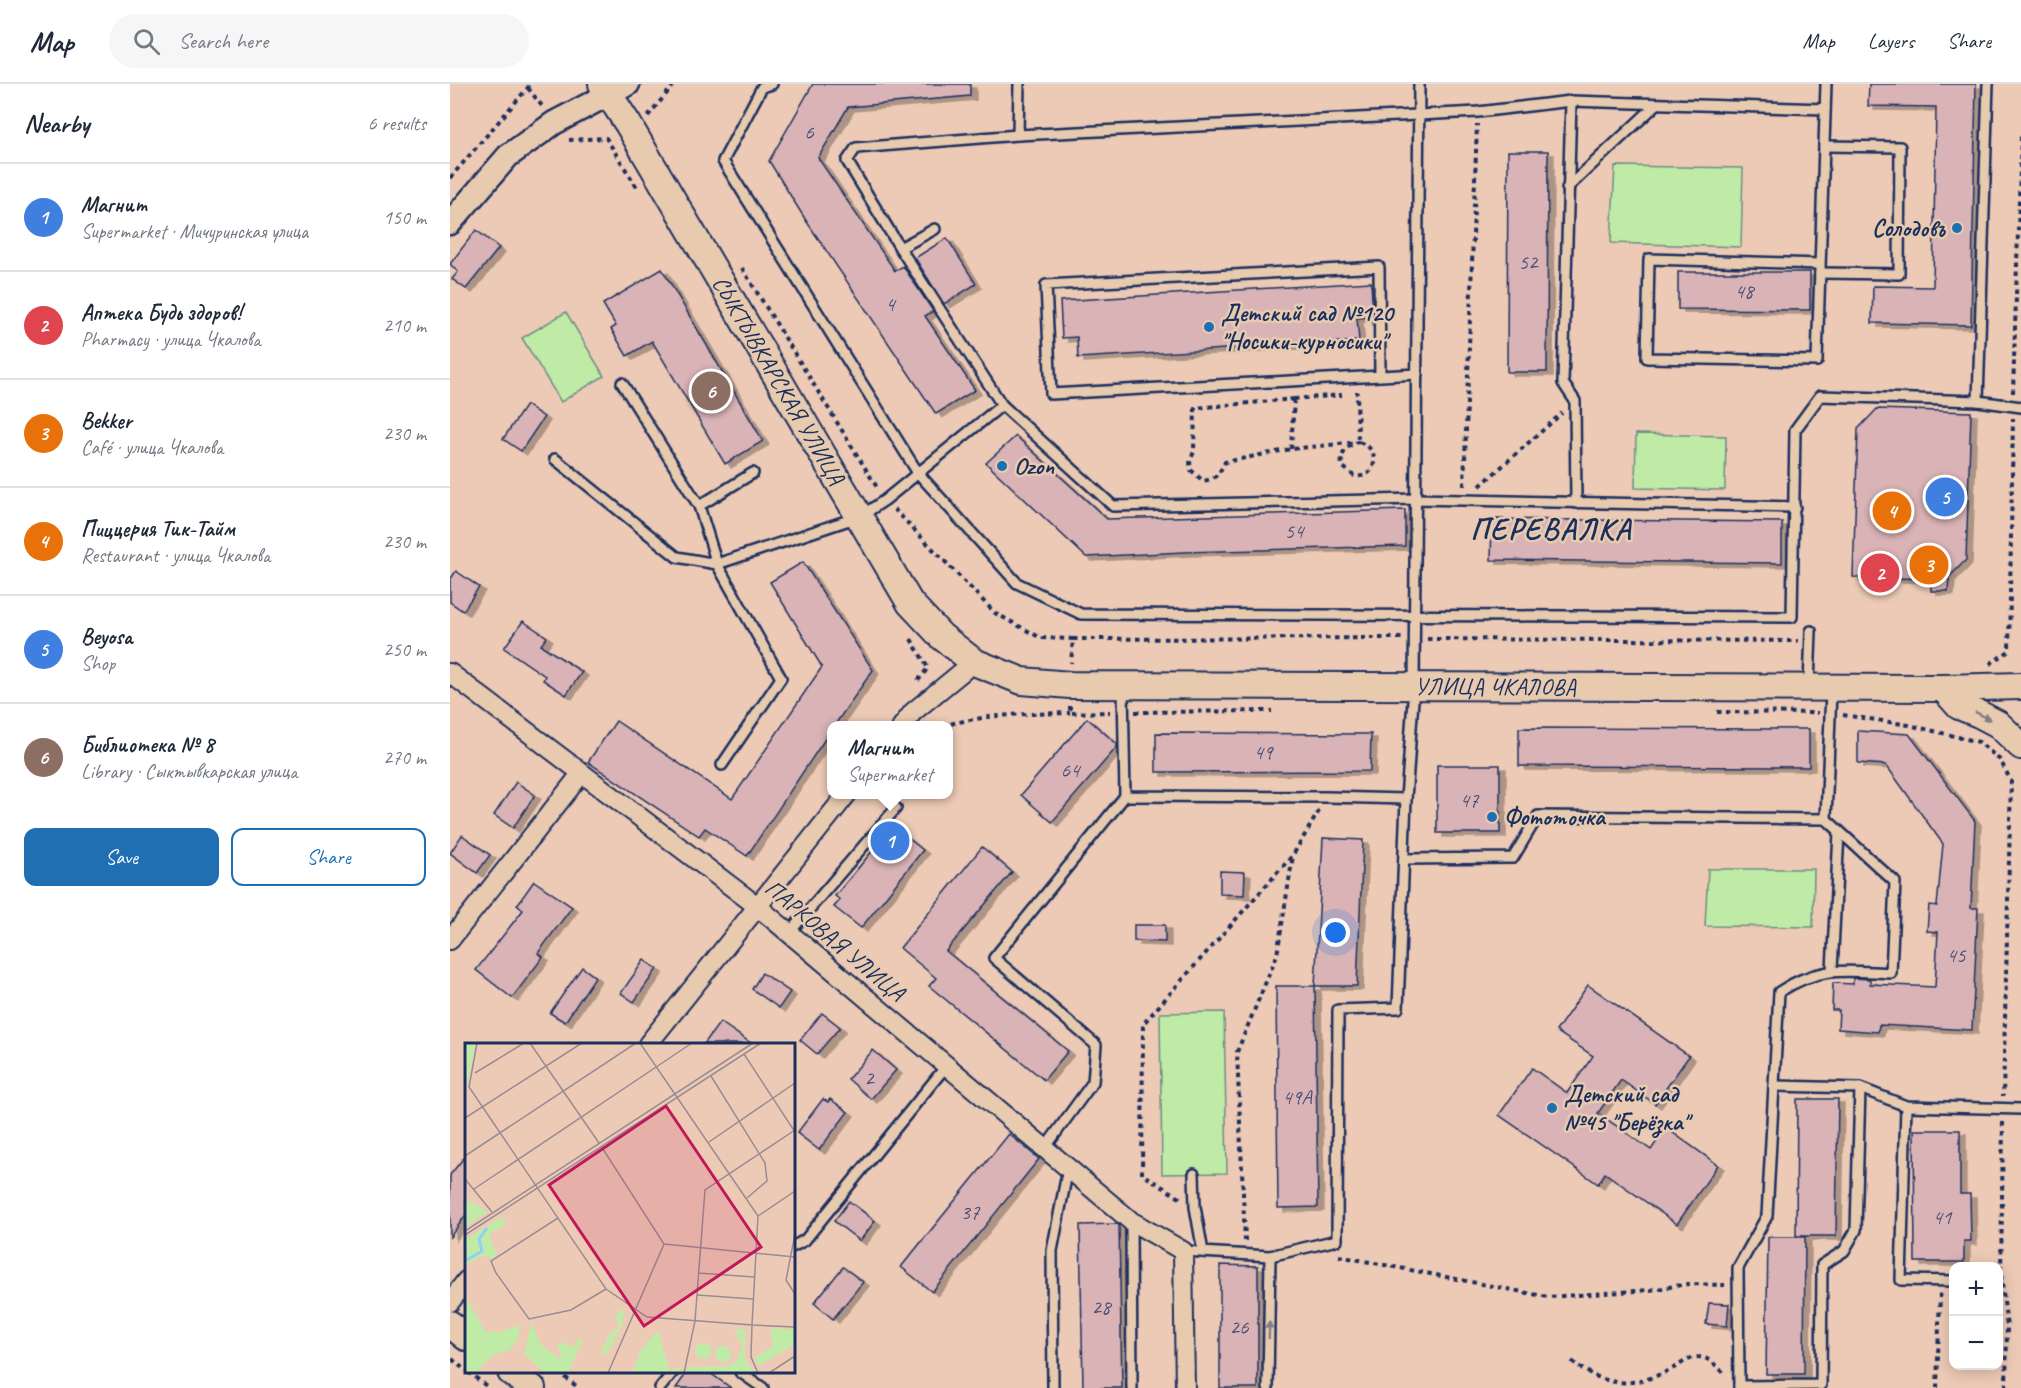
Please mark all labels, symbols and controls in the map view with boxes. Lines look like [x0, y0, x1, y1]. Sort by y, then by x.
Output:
search box [109, 14, 529, 68]
text: Map [30, 24, 73, 59]
icon: search [130, 25, 163, 58]
text: Search here [178, 27, 268, 55]
text: Map [1802, 28, 1835, 54]
text: Layers [1868, 28, 1914, 54]
text: Share [1947, 28, 1991, 54]
text: Nearby [24, 107, 89, 140]
text: 6 results [367, 111, 426, 136]
house number: 6 [804, 119, 814, 145]
text: Магнит [81, 191, 147, 219]
text: 1 [39, 205, 48, 230]
text: 150 m [383, 205, 426, 230]
place label: Солодовъ [1872, 213, 1947, 243]
text: Supermarket · Мичуринская улица [81, 219, 308, 244]
marker: Солодовъ [1950, 221, 1964, 235]
house number: 52 [1519, 249, 1539, 275]
street label: СЫКТЫВКАРСКАЯ УЛИЦА [706, 270, 852, 491]
house number: 48 [1735, 278, 1756, 304]
house number: 4 [885, 291, 897, 317]
place label: Детский сад №120 "Носики-курносики" [1221, 298, 1395, 356]
text: Аптека Будь здоров! [81, 299, 241, 327]
text: 2 [39, 313, 48, 338]
text: 210 m [383, 313, 426, 338]
marker: Детский сад №120 "Носики-курносики" [1202, 320, 1216, 334]
text: Pharmacy · улица Чкалова [81, 327, 261, 352]
pin: 6 [692, 368, 730, 414]
text: Bekker [81, 407, 132, 435]
text: 3 [39, 421, 48, 446]
text: 230 m [383, 421, 426, 446]
text: Café · улица Чкалова [81, 435, 223, 460]
place label: Ozon [1014, 451, 1055, 481]
marker: Ozon [995, 459, 1009, 473]
pin: 5 [1926, 474, 1964, 520]
pin: 4 [1872, 488, 1912, 534]
district label: ПЕРЕВАЛКА [1470, 510, 1633, 548]
text: Пиццерия Тик-Тайм [81, 515, 235, 543]
house number: 54 [1285, 518, 1306, 544]
text: 4 [39, 529, 48, 554]
text: 230 m [383, 529, 426, 554]
pin: 3 [1910, 542, 1948, 588]
text: Restaurant · улица Чкалова [81, 543, 270, 568]
pin: 2 [1860, 550, 1900, 596]
text: Beyosa [81, 623, 132, 651]
text: 5 [39, 637, 48, 662]
text: 250 m [383, 637, 426, 662]
text: Shop [81, 651, 115, 676]
street label: УЛИЦА ЧКАЛОВА [1414, 671, 1577, 702]
one-way arrow [1974, 711, 1991, 721]
popup [827, 721, 953, 799]
text: Библиотека № 8 [81, 731, 214, 759]
text: Магнит [848, 734, 914, 762]
house number: 49 [1254, 739, 1274, 765]
text: 6 [39, 745, 48, 770]
text: 270 m [383, 745, 426, 770]
house number: 64 [1061, 757, 1082, 783]
text: Library · Сыктывкарская улица [81, 759, 297, 784]
text: Supermarket [848, 762, 933, 787]
house number: 47 [1460, 787, 1480, 813]
place label: Фототочка [1504, 802, 1607, 832]
marker: Фототочка [1485, 810, 1499, 824]
pin: 1 [870, 818, 910, 864]
button: Save [24, 828, 219, 886]
button: Share [231, 828, 426, 886]
street label: ПАРКОВАЯ УЛИЦА [759, 873, 912, 1008]
your location [1321, 918, 1350, 947]
house number: 45 [1947, 942, 1967, 968]
inset map [465, 1043, 795, 1373]
house number: 2 [864, 1065, 875, 1091]
place label: Детский сад №45 "Берёзка" [1564, 1079, 1693, 1138]
house number: 49А [1282, 1084, 1313, 1110]
marker: Детский сад №45 "Берёзка" [1545, 1101, 1559, 1115]
house number: 37 [961, 1199, 981, 1225]
house number: 41 [1933, 1204, 1953, 1230]
map controls [1949, 1262, 2003, 1370]
button: + [1949, 1262, 2003, 1316]
house number: 28 [1092, 1294, 1113, 1320]
house number: 26 [1230, 1314, 1249, 1340]
button: − [1949, 1316, 2003, 1370]
one-way arrow [1264, 1320, 1274, 1339]

